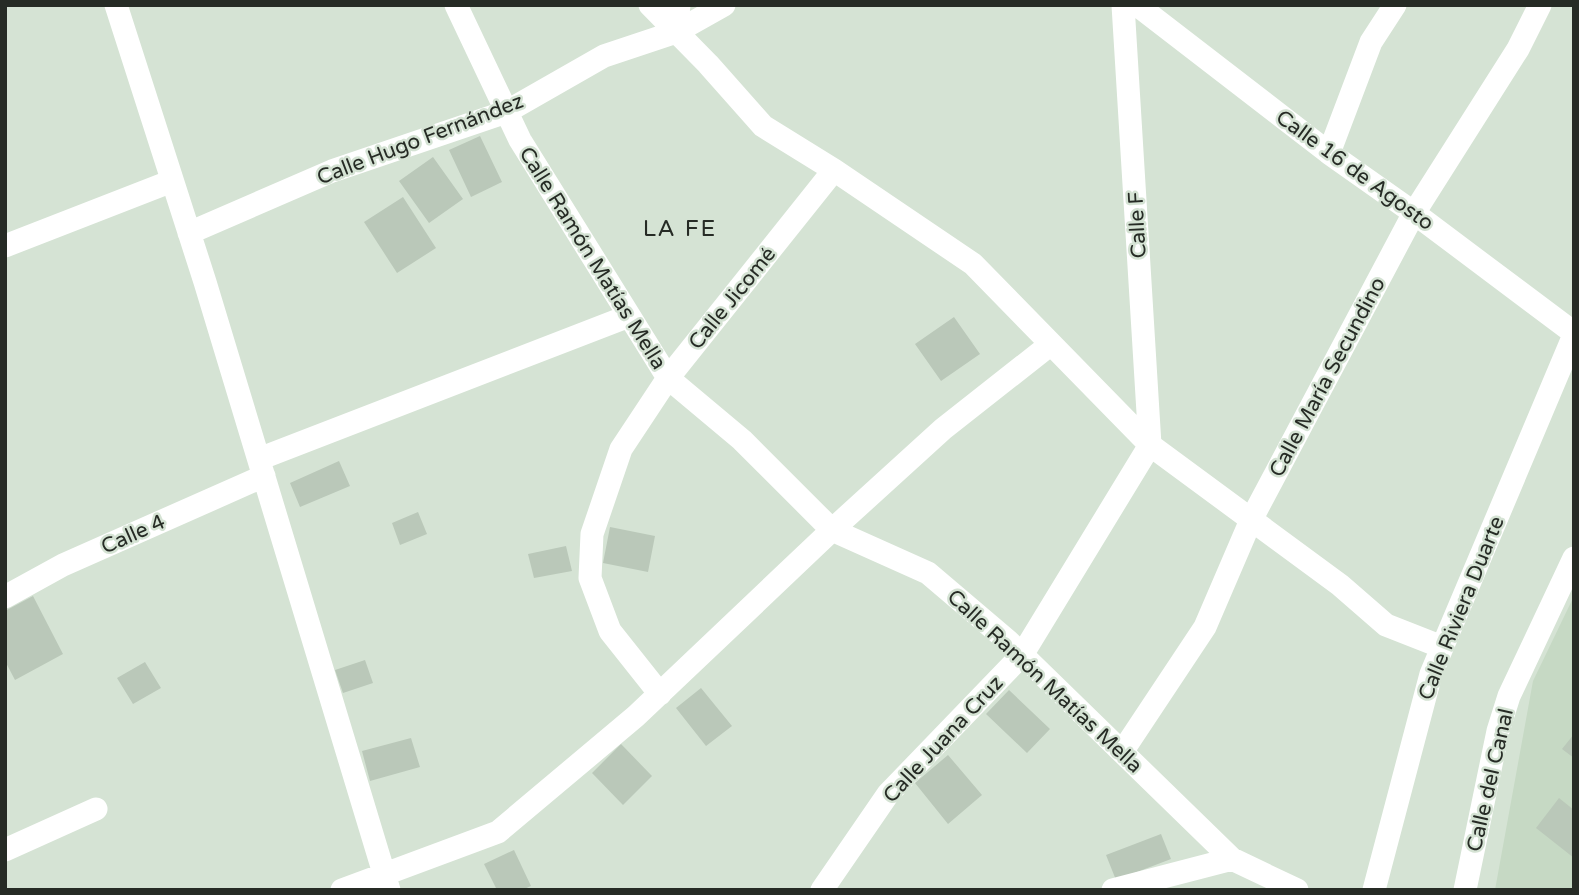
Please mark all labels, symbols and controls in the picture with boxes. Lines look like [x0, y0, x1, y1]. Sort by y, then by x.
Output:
street label: Calle Hugo Fernández [314, 89, 527, 190]
street label: Calle 16 de Agosto [1271, 105, 1438, 236]
street label: Calle Ramón Matías Mella [514, 142, 671, 374]
street label: Calle F [1123, 191, 1152, 259]
district label: LA FE [643, 215, 717, 243]
street label: Calle Jicomé [684, 242, 781, 354]
street label: Calle María Secundino [1264, 273, 1391, 481]
street label: Calle 4 [97, 509, 169, 560]
street label: Calle Riviera Duarte [1413, 513, 1510, 704]
street label: Calle Ramón Matías Mella [942, 584, 1147, 778]
street label: Calle Juana Cruz [878, 671, 1009, 808]
street label: Calle del Canal [1462, 706, 1519, 854]

